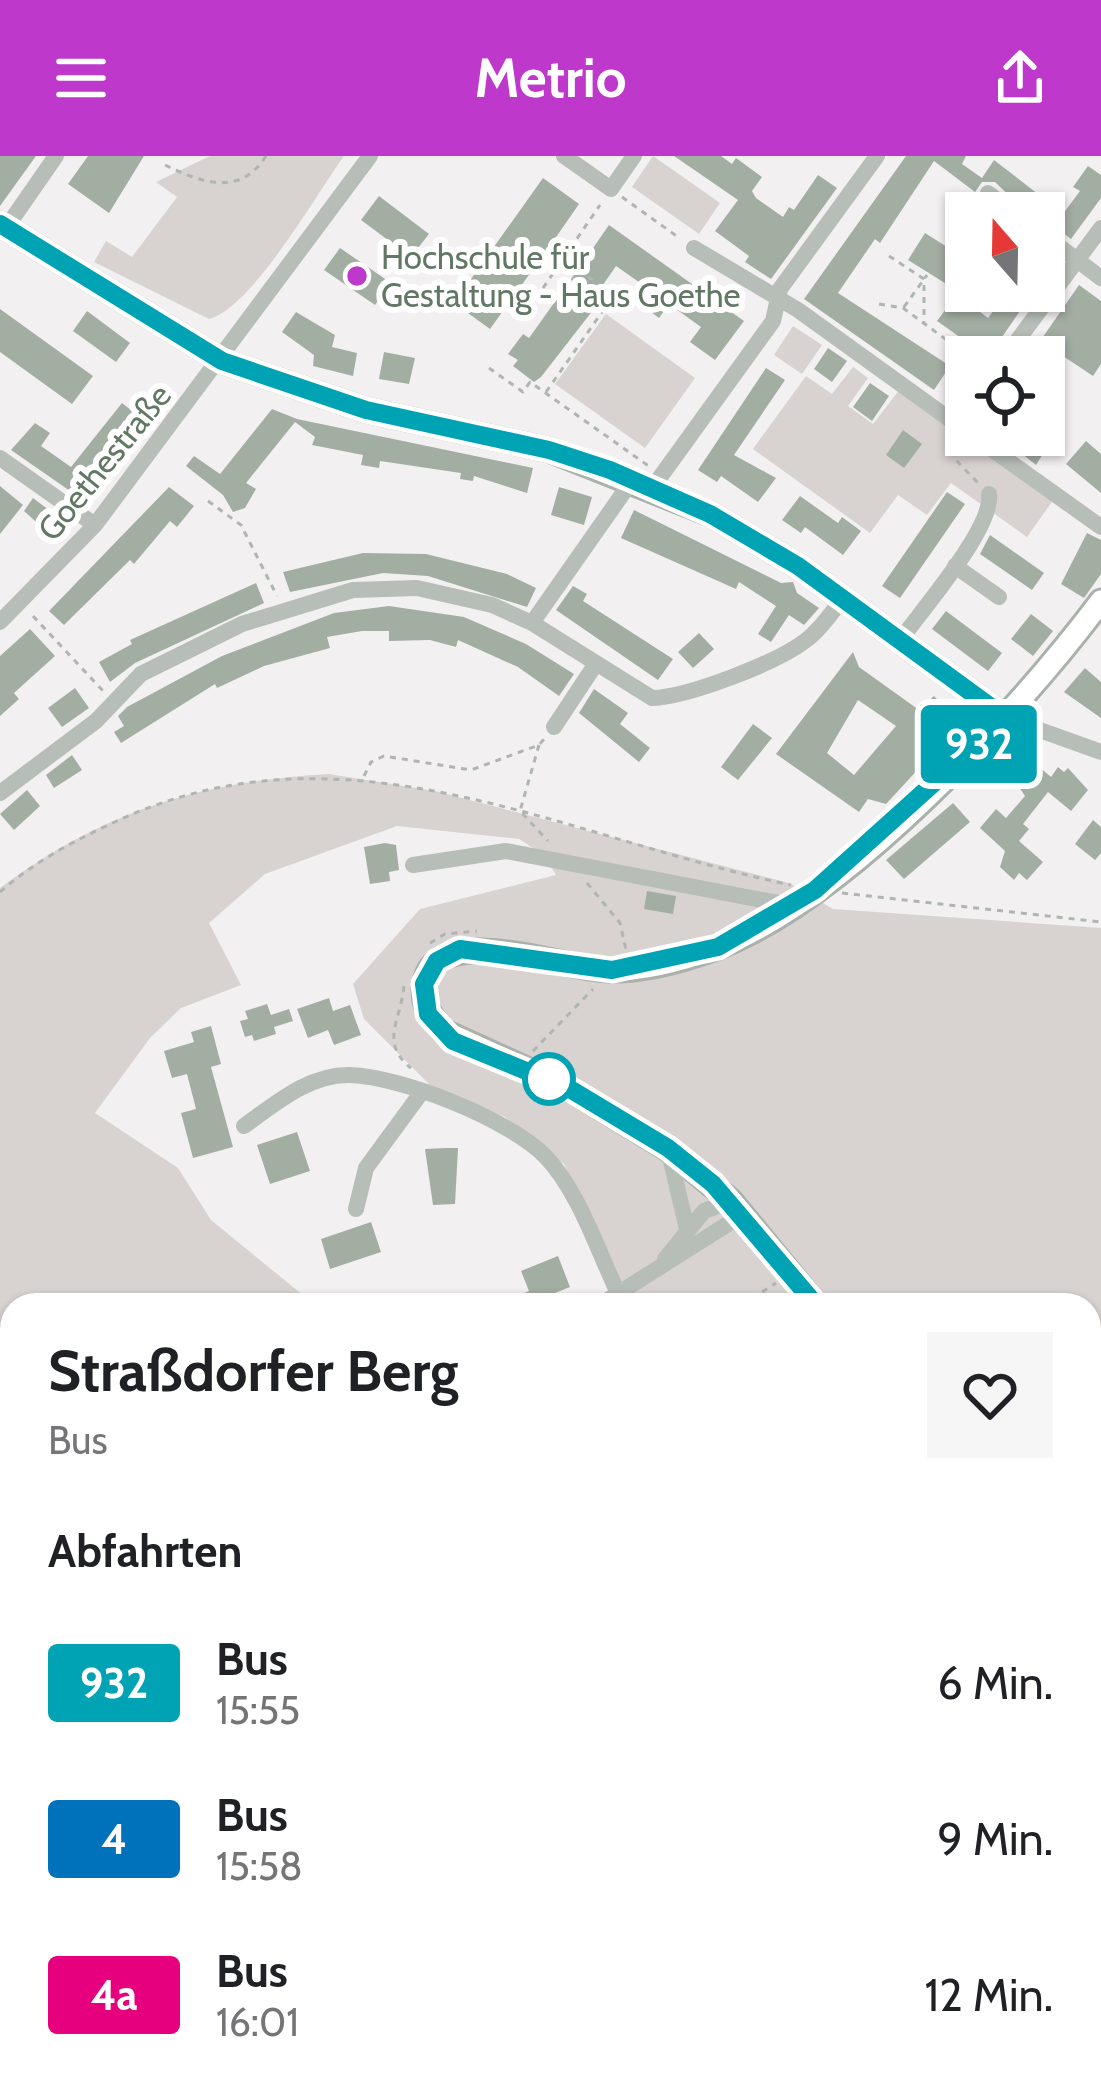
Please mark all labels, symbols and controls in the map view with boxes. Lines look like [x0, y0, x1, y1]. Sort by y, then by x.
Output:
icon: menu [48, 45, 114, 111]
text: Metrio [474, 45, 627, 111]
icon: share [987, 45, 1053, 111]
north arrow [945, 192, 1065, 312]
map controls [945, 192, 1065, 456]
place label: Hochschule für Gestaltung - Haus Goethe [381, 237, 740, 315]
marker: Hochschule für Gestaltung - Haus Goethe [344, 263, 370, 289]
button: locate [945, 336, 1065, 456]
street label: Goethestraße [29, 376, 179, 548]
line badge: 932 [910, 705, 1048, 783]
text: 932 [945, 718, 1013, 770]
unlabelled marker [524, 1054, 574, 1104]
button: heart [927, 1332, 1053, 1458]
text: Straßdorfer Berg [48, 1336, 459, 1405]
text: Bus [48, 1416, 108, 1464]
text: Abfahrten [48, 1524, 242, 1578]
text: Bus [216, 1632, 288, 1686]
text: 6 Min. [937, 1656, 1053, 1710]
text: 932 [80, 1657, 148, 1709]
text: 15:55 [216, 1686, 300, 1734]
text: Bus [216, 1788, 288, 1842]
text: 9 Min. [937, 1812, 1053, 1866]
text: 4 [101, 1813, 127, 1865]
text: 15:58 [216, 1842, 303, 1890]
text: Bus [216, 1944, 288, 1998]
text: 12 Min. [924, 1968, 1053, 2022]
text: 4a [91, 1969, 138, 2021]
text: 16:01 [216, 1998, 299, 2046]

